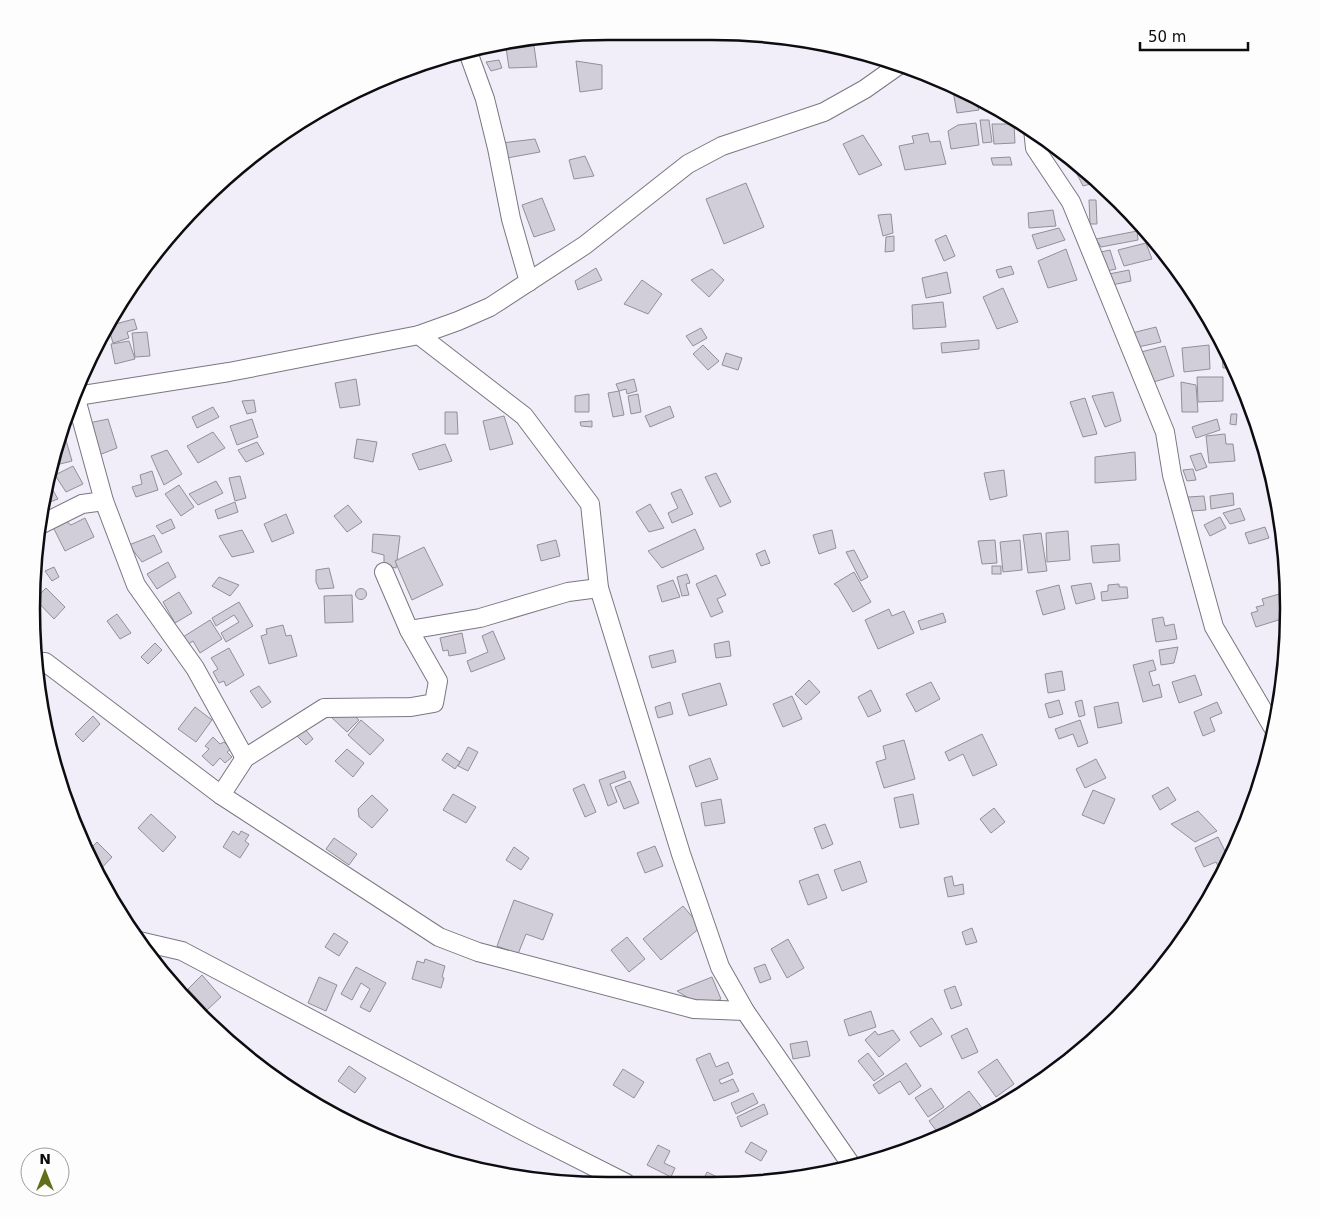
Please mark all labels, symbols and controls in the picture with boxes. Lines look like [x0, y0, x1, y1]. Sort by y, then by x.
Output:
scale bar [1140, 20, 1248, 52]
text: 50 m [1148, 28, 1186, 46]
north arrow [20, 1147, 70, 1197]
text: N [39, 1151, 51, 1167]

